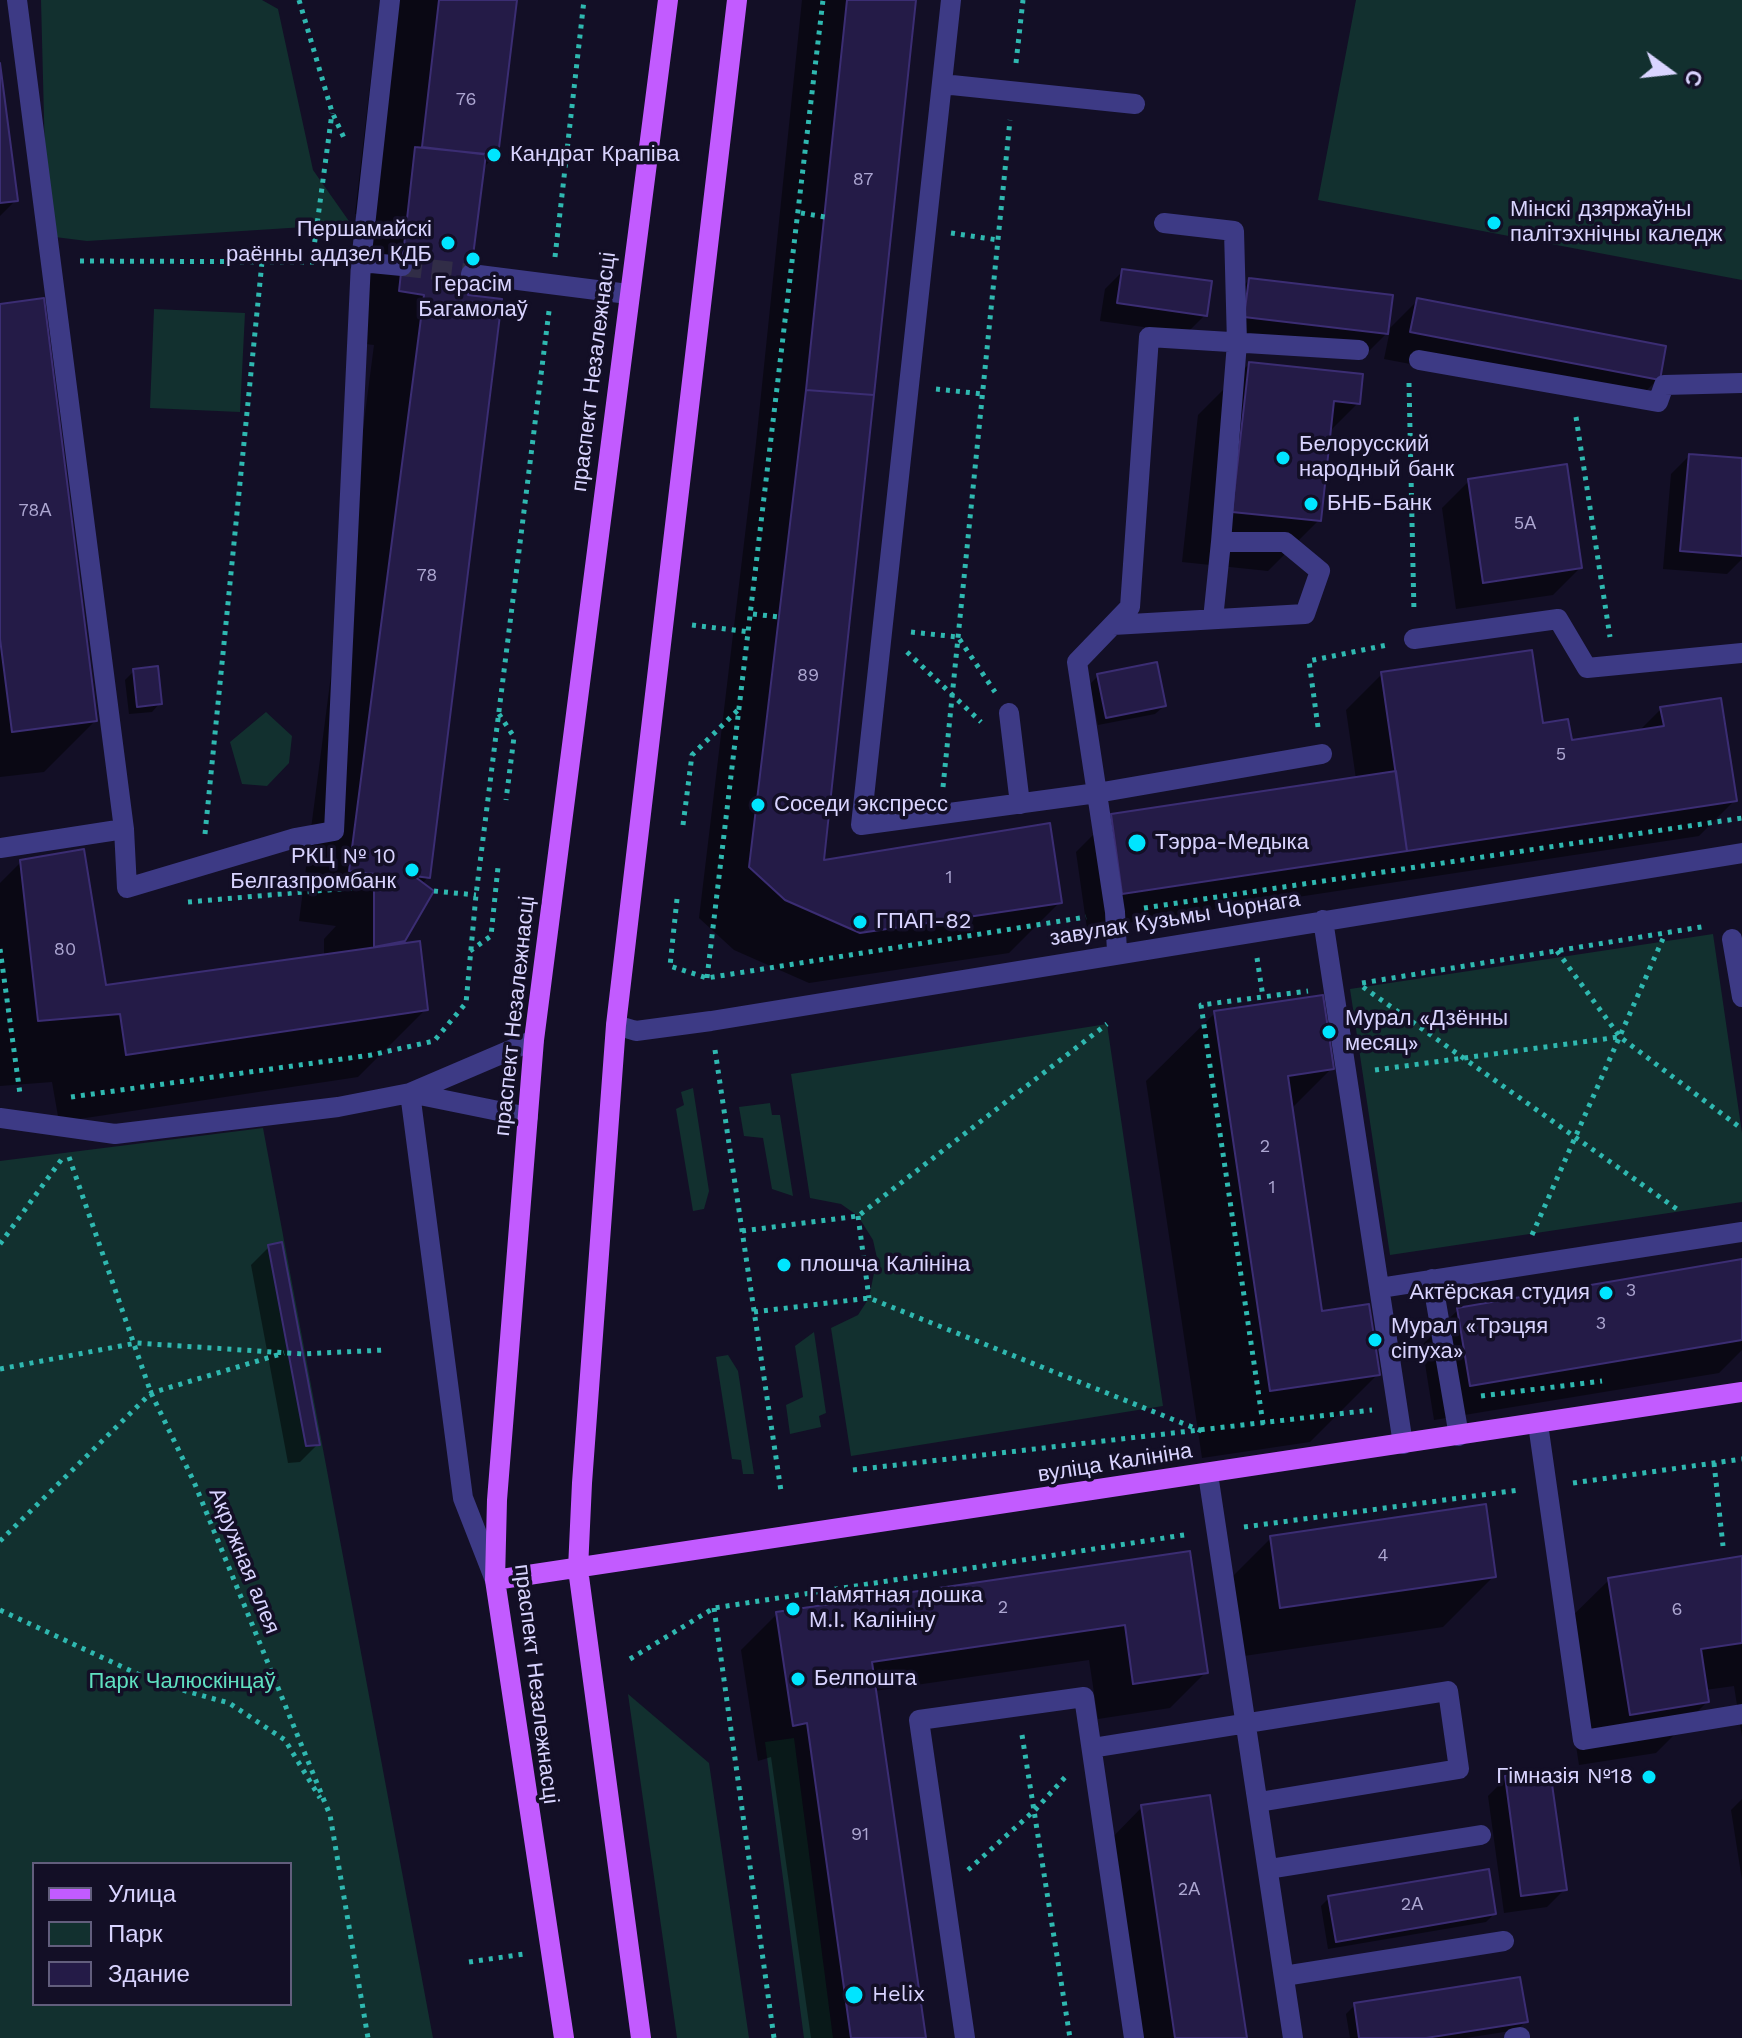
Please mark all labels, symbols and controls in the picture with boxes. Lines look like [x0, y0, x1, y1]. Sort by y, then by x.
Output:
north arrow [1630, 32, 1710, 112]
text: С [1680, 67, 1708, 89]
house number: 76 [456, 89, 476, 111]
place label: Кандрат Крапіва [510, 142, 679, 168]
marker: Кандрат Крапіва [485, 146, 503, 164]
house number: 87 [853, 169, 873, 191]
place label: Мінскі дзяржаўны палітэхнічны каледж [1510, 197, 1722, 248]
marker: Мінскі дзяржаўны палітэхнічны каледж [1485, 214, 1503, 232]
place label: Першамайскі раённы аддзел КДБ [226, 217, 432, 268]
marker: Першамайскі раённы аддзел КДБ [439, 234, 457, 252]
marker: Герасім Багамолаў [464, 250, 482, 268]
street label: праспект Незалежнасці [566, 251, 622, 493]
place label: Герасім Багамолаў [418, 272, 528, 324]
place label: Белорусский народный банк [1299, 432, 1454, 484]
marker: Белорусский народный банк [1274, 449, 1292, 467]
place label: БНБ-Банк [1327, 491, 1431, 517]
marker: БНБ-Банк [1302, 495, 1320, 513]
house number: 78А [19, 500, 51, 522]
house number: 5А [1514, 513, 1536, 535]
house number: 78 [417, 565, 437, 587]
house number: 89 [797, 665, 819, 687]
house number: 5 [1556, 744, 1566, 766]
place label: Соседи экспресс [774, 792, 948, 818]
marker: Соседи экспресс [749, 796, 767, 814]
place label: Тэрра-Медыка [1155, 830, 1309, 856]
marker: Тэрра-Медыка [1126, 832, 1148, 854]
place label: РКЦ № 10 Белгазпромбанк [230, 844, 396, 896]
marker: РКЦ № 10 Белгазпромбанк [403, 861, 421, 879]
house number: 1 [945, 867, 953, 889]
street label: завулак Кузьмы Чорнага [1048, 886, 1302, 952]
street label: праспект Незалежнасці [489, 895, 541, 1137]
place label: ГПАП-82 [876, 909, 972, 935]
marker: ГПАП-82 [851, 913, 869, 931]
house number: 80 [54, 939, 76, 961]
place label: Мурал «Дзённы месяц» [1345, 1006, 1508, 1058]
marker: Мурал «Дзённы месяц» [1320, 1023, 1338, 1041]
house number: 2 [1260, 1136, 1270, 1158]
house number: 1 [1268, 1177, 1276, 1199]
place label: плошча Калініна [800, 1252, 970, 1278]
marker: плошча Калініна [775, 1256, 793, 1274]
place label: Актёрская студия [1410, 1280, 1590, 1306]
house number: 3 [1626, 1280, 1636, 1302]
marker: Актёрская студия [1597, 1284, 1615, 1302]
house number: 3 [1596, 1313, 1606, 1335]
place label: Мурал «Трэцяя сіпуха» [1391, 1314, 1548, 1366]
marker: Мурал «Трэцяя сіпуха» [1366, 1331, 1384, 1349]
street label: вуліца Калініна [1036, 1438, 1194, 1488]
street label: Акружная алея [203, 1484, 285, 1638]
house number: 4 [1378, 1545, 1388, 1567]
street label: праспект Незалежнасці [508, 1563, 564, 1805]
place label: Памятная дошка М.І. Калініну [809, 1583, 983, 1634]
house number: 2 [998, 1597, 1008, 1619]
house number: 6 [1672, 1599, 1682, 1621]
marker: Памятная дошка М.І. Калініну [784, 1600, 802, 1618]
place label: Белпошта [814, 1666, 917, 1692]
park label: Парк Чалюскінцаў [88, 1669, 276, 1695]
marker: Белпошта [789, 1670, 807, 1688]
place label: Гімназія №18 [1496, 1764, 1633, 1790]
marker: Гімназія №18 [1640, 1768, 1658, 1786]
house number: 91 [851, 1824, 869, 1846]
legend [32, 1862, 292, 2006]
house number: 2А [1178, 1879, 1200, 1901]
text: Улица [108, 1880, 176, 1908]
house number: 2А [1401, 1894, 1423, 1916]
text: Парк [108, 1920, 162, 1948]
text: Здание [108, 1960, 190, 1988]
place label: Helix [872, 1982, 925, 2008]
marker: Helix [843, 1984, 865, 2006]

